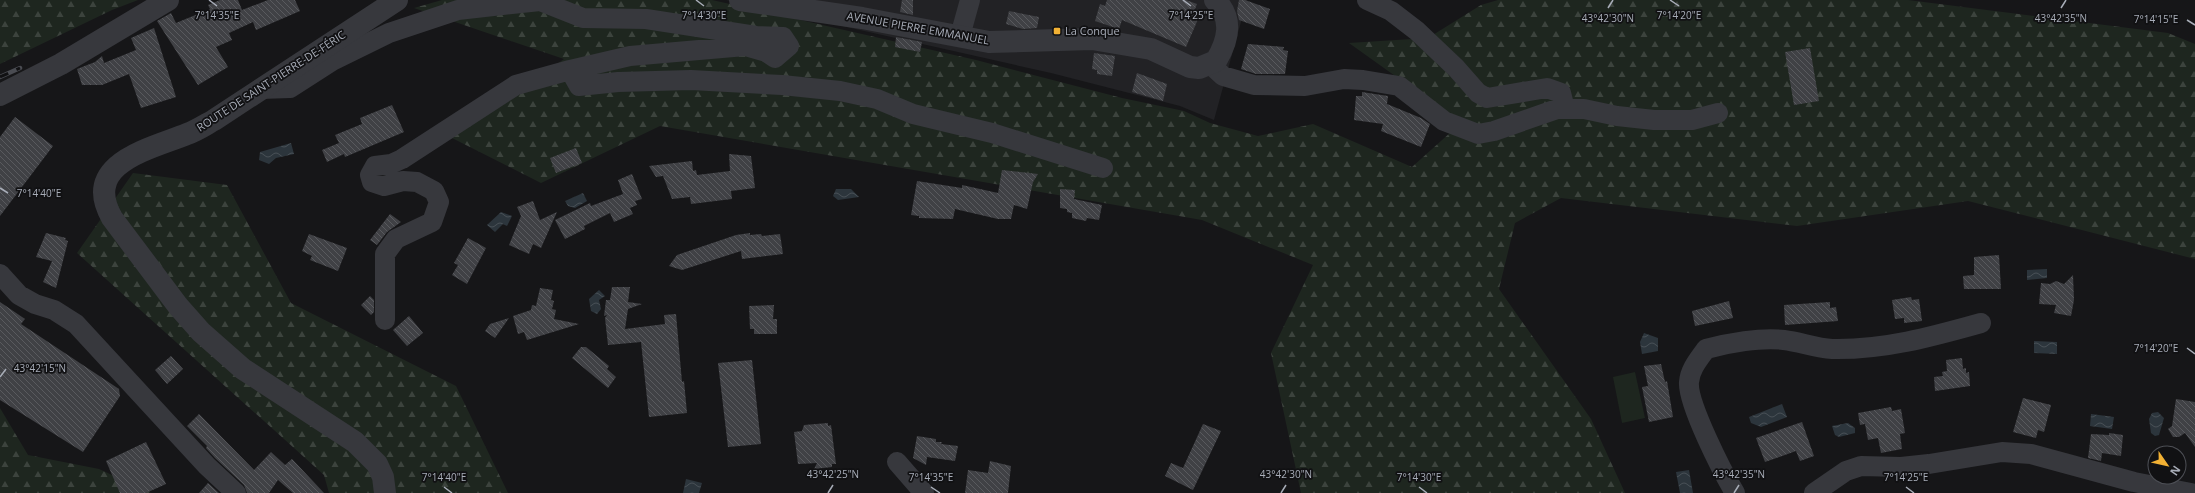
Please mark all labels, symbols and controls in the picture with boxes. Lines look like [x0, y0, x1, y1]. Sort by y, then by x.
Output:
text: 7°14'35"E [195, 8, 239, 22]
text: 7°14'30"E [682, 8, 726, 22]
street label: AVENUE PIERRE EMMANUEL [846, 8, 991, 47]
text: 7°14'25"E [1169, 8, 1213, 22]
text: 7°14'20"E [1657, 8, 1701, 22]
text: 43°42'30"N [1582, 11, 1634, 25]
text: 43°42'35"N [2035, 11, 2087, 25]
text: 7°14'15"E [2134, 12, 2178, 26]
place label: La Conque [1065, 23, 1120, 38]
marker: La Conque [1052, 26, 1062, 36]
street label: ROUTE DE SAINT-PIERRE-DE-FÉRIC [193, 27, 348, 134]
text: 7°14'40"E [17, 186, 61, 200]
text: 7°14'20"E [2134, 341, 2178, 355]
text: 43°42'15"N [14, 361, 66, 375]
north arrow [2147, 445, 2187, 485]
text: N [2167, 463, 2184, 479]
text: 43°42'25"N [807, 467, 859, 481]
text: 43°42'30"N [1260, 467, 1312, 481]
text: 43°42'35"N [1713, 467, 1765, 481]
text: 7°14'40"E [422, 470, 466, 484]
text: 7°14'35"E [909, 470, 953, 484]
text: 7°14'30"E [1397, 470, 1441, 484]
text: 7°14'25"E [1884, 470, 1928, 484]

